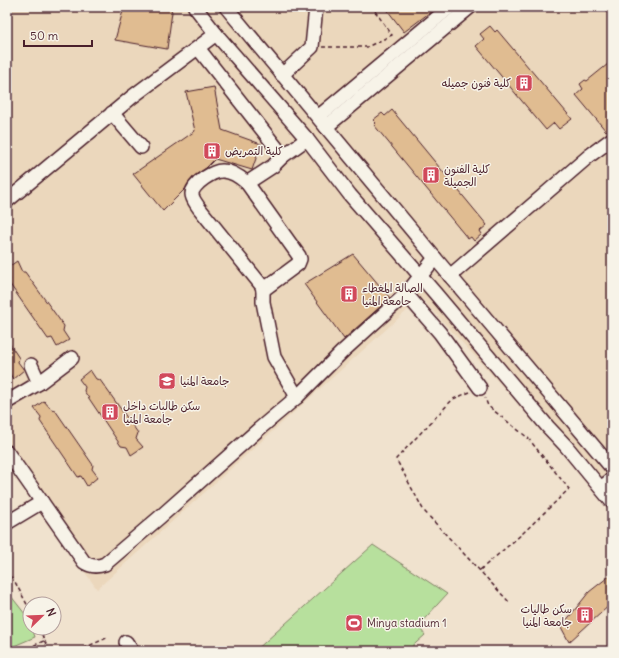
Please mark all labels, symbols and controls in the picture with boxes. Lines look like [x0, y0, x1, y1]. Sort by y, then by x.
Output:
scale bar [24, 22, 92, 48]
text: 50 m [30, 28, 59, 43]
building icon: كلية فنون جميله [514, 73, 534, 93]
place label: كلية فنون جميله [442, 76, 511, 91]
building icon: كلية التمريض [202, 141, 222, 161]
place label: كلية التمريض [225, 144, 283, 158]
place label: كلية الفنون الجميلة [444, 162, 490, 189]
building icon: كلية الفنون الجميلة [421, 165, 441, 185]
place label: الصالة المغطاء حامعة المنيا [362, 281, 423, 308]
building icon: الصالة المغطاء حامعة المنيا [339, 284, 359, 304]
school or university icon: جامعة المنيا [157, 371, 177, 391]
place label: جامعة المنيا [180, 374, 230, 388]
place label: سكن طالبات داخل جامعة المنيا [123, 399, 200, 426]
building icon: سكن طالبات داخل جامعة المنيا [100, 402, 120, 422]
north arrow [22, 596, 62, 636]
place label: سكن طاليات جامعة المنيا [521, 602, 572, 629]
building icon: سكن طاليات جامعة المنيا [575, 605, 595, 625]
text: N [43, 606, 59, 618]
sports icon: Minya stadium 1 [344, 613, 364, 633]
place label: Minya stadium 1 [367, 616, 447, 630]

